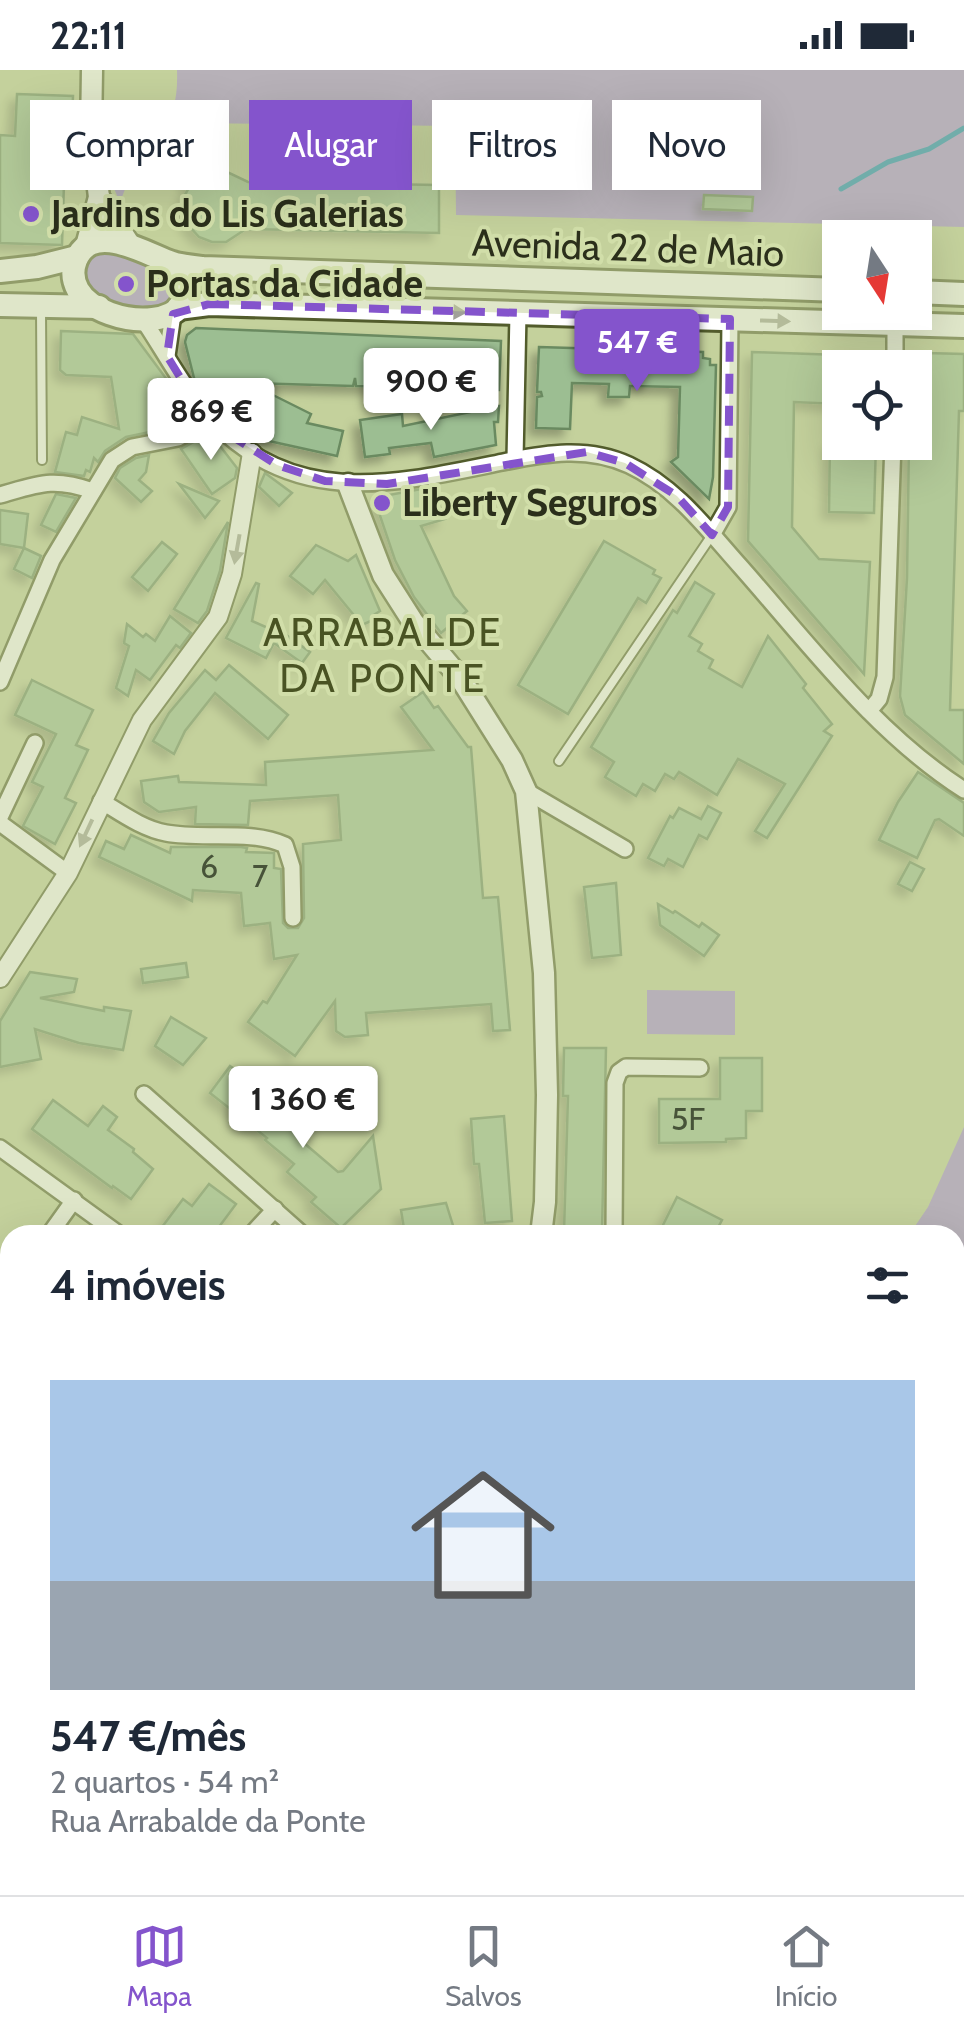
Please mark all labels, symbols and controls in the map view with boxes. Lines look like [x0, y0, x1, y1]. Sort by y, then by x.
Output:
text: 22:11 [50, 12, 127, 59]
chip: Comprar [30, 100, 229, 190]
chip: Alugar [249, 100, 412, 190]
chip: Filtros [432, 100, 592, 190]
chip: Novo [612, 100, 761, 190]
place label: Jardins do Lis Galerias [50, 190, 404, 237]
marker: Jardins do Lis Galerias [20, 203, 42, 225]
street label: Avenida 22 de Maio [471, 219, 785, 276]
north arrow [822, 220, 932, 330]
map controls [822, 220, 932, 460]
place label: Portas da Cidade [146, 260, 423, 307]
marker: Portas da Cidade [115, 273, 137, 295]
one-way arrow [435, 304, 467, 320]
pin: 547 € [567, 309, 707, 394]
one-way arrow [760, 313, 792, 329]
text: 547 € [596, 322, 678, 361]
pin: 900 € [361, 348, 501, 433]
button: locate [822, 350, 932, 460]
text: 900 € [386, 361, 476, 400]
pin: 869 € [141, 378, 281, 463]
text: 869 € [169, 391, 253, 430]
place label: Liberty Seguros [402, 479, 658, 526]
marker: Liberty Seguros [371, 492, 393, 514]
one-way arrow [229, 534, 244, 565]
district label: ARRABALDE DA PONTE [263, 607, 503, 702]
one-way arrow [78, 819, 95, 848]
house number: 6 [200, 847, 218, 886]
house number: 7 [252, 856, 268, 895]
pin: 1 360 € [211, 1066, 395, 1151]
text: 1 360 € [251, 1079, 355, 1118]
house number: 5F [671, 1099, 705, 1138]
icon: filters [860, 1258, 915, 1313]
text: 4 imóveis [50, 1259, 226, 1311]
icon: home [393, 1445, 573, 1625]
text: 547 €/mês [50, 1710, 246, 1762]
text: 2 quartos · 54 m² [50, 1762, 279, 1801]
text: Rua Arrabalde da Ponte [50, 1801, 366, 1840]
tab: Mapa [127, 1919, 192, 2013]
tab: Salvos [445, 1919, 522, 2013]
tab: Início [775, 1919, 837, 2013]

